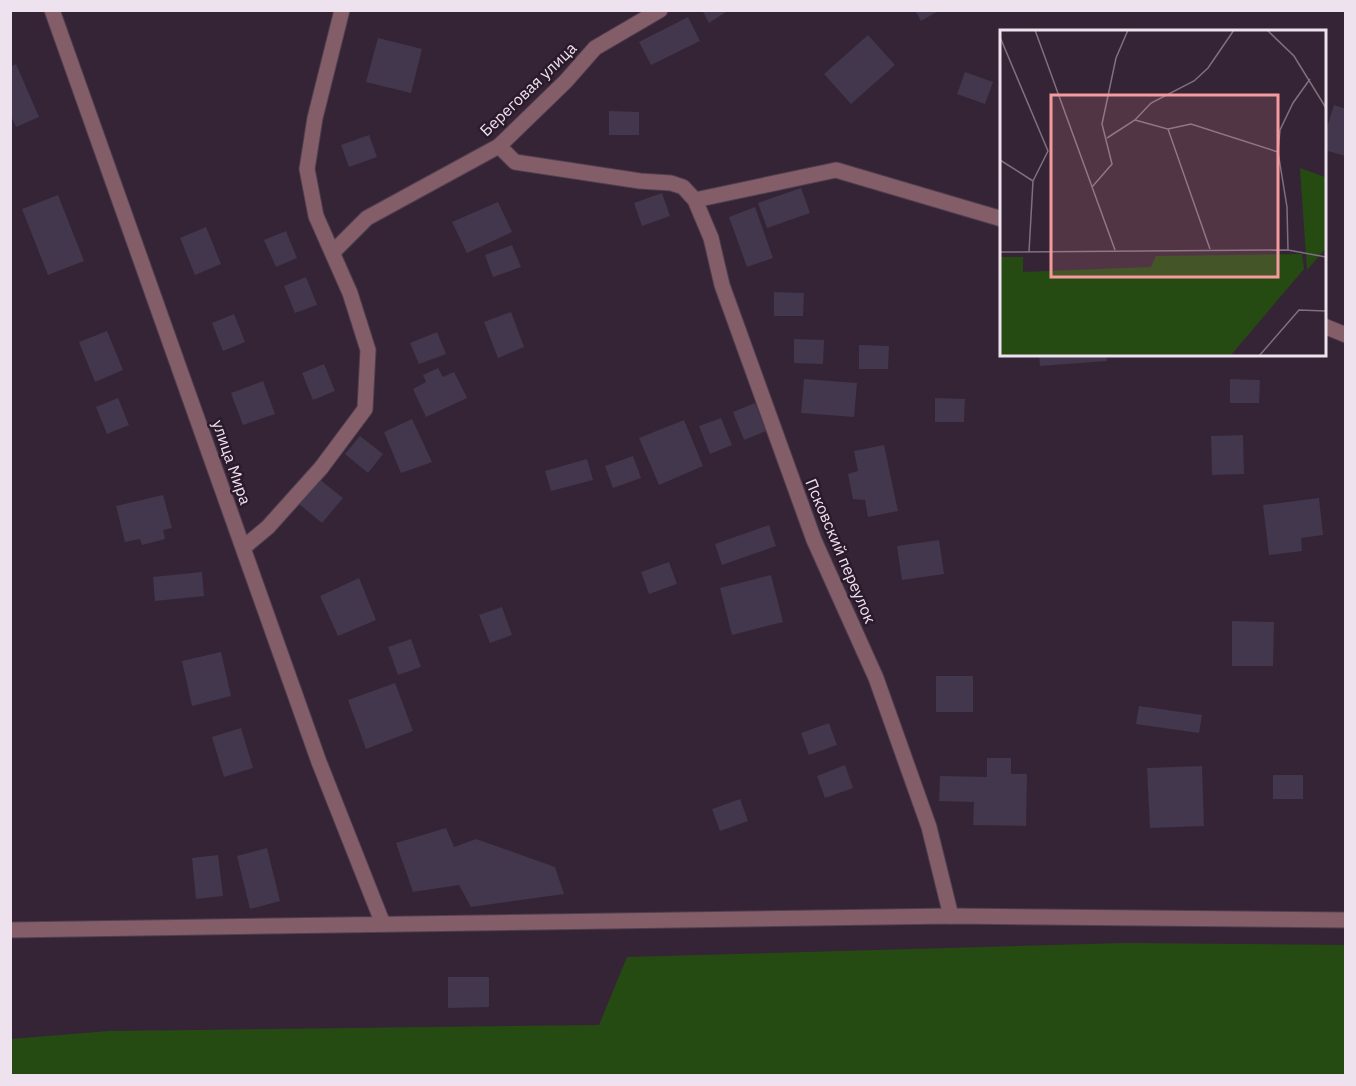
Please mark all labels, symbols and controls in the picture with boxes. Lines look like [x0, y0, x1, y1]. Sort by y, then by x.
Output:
inset map [1000, 30, 1326, 356]
street label: Береговая улица [475, 37, 581, 140]
street label: улица Мира [208, 417, 256, 507]
street label: Псковский переулок [801, 476, 881, 627]

